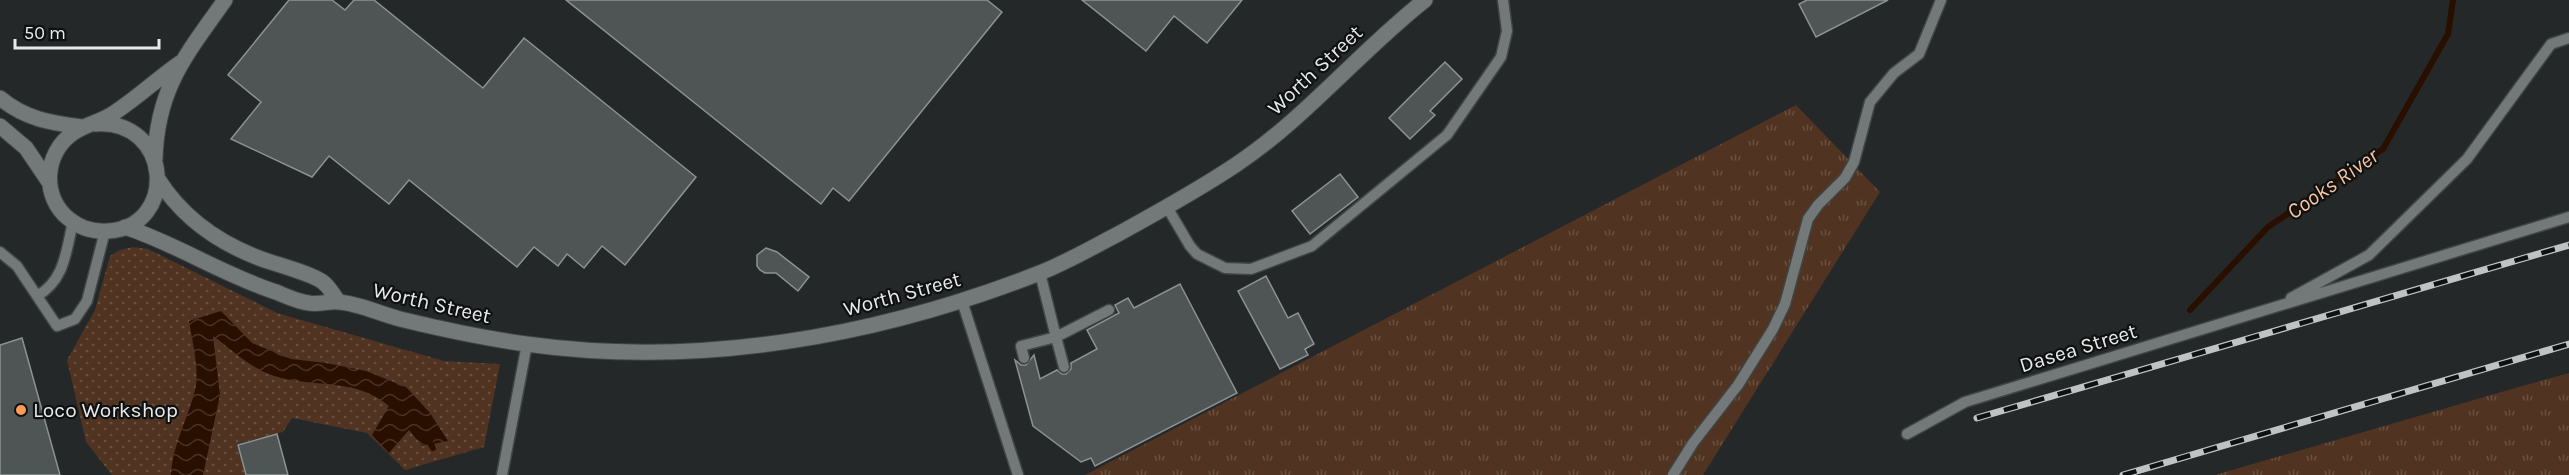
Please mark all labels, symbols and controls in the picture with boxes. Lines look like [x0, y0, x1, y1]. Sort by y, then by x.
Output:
scale bar [15, 12, 159, 50]
street label: Worth Street [1263, 20, 1367, 120]
text: 50 m [24, 22, 66, 44]
water label: Cooks River [2282, 142, 2385, 225]
street label: Worth Street [841, 267, 963, 321]
street label: Worth Street [371, 278, 493, 328]
street label: Dasea Street [2016, 319, 2140, 377]
place label: Loco Workshop [33, 398, 178, 422]
marker: Loco Workshop [14, 403, 28, 417]

